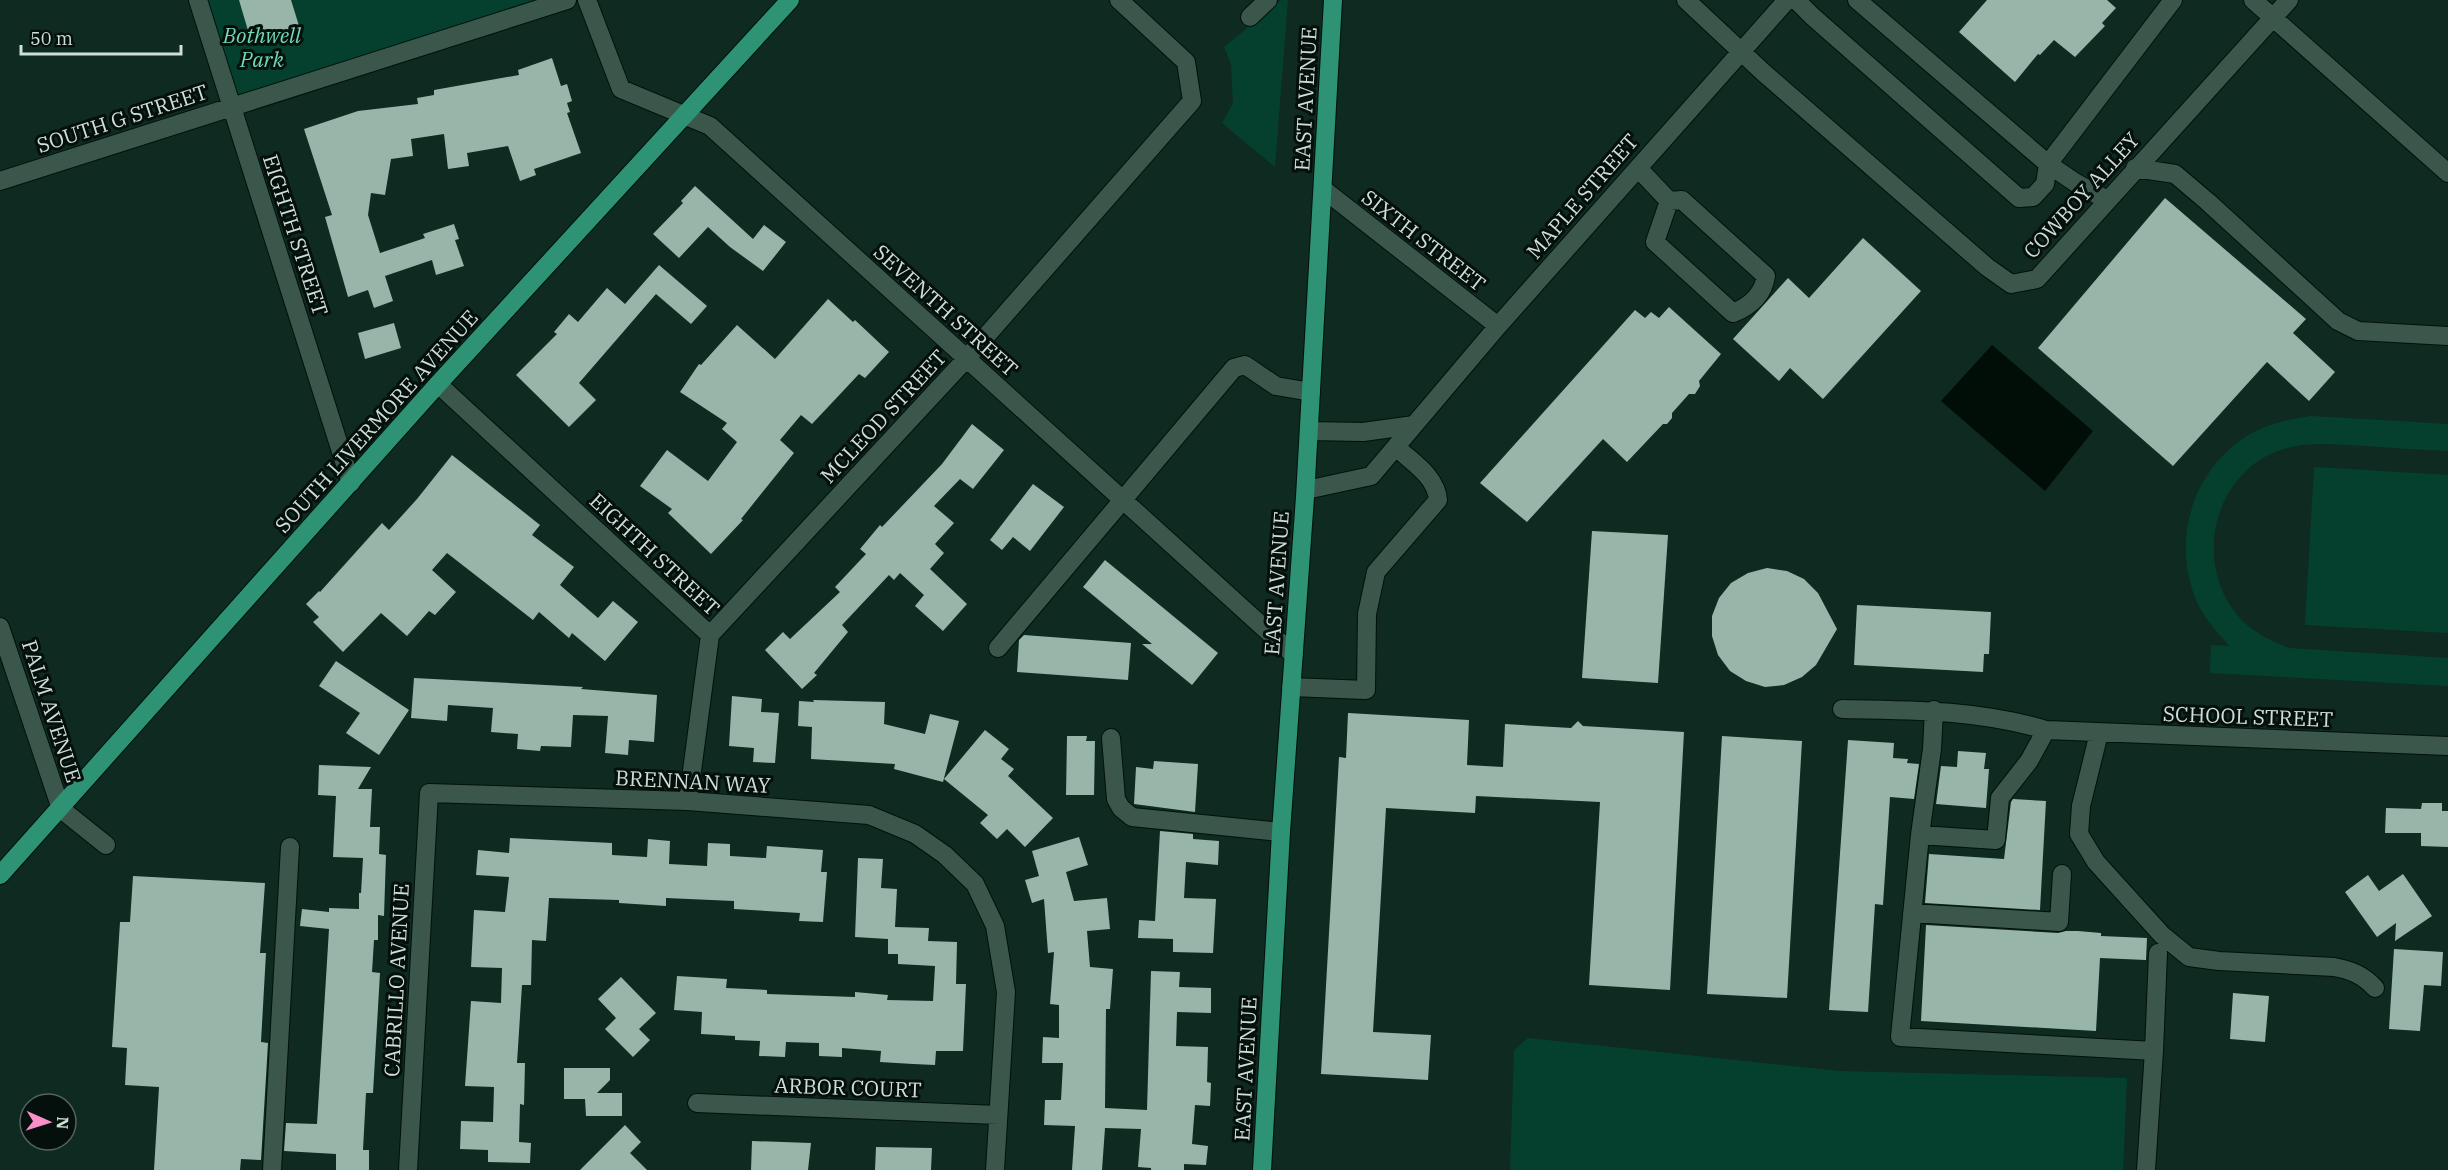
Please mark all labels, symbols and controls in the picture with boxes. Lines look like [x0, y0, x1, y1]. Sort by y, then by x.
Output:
scale bar [21, 18, 182, 56]
park label: Bothwell Park [222, 21, 302, 73]
street label: EAST AVENUE [1287, 26, 1323, 172]
text: 50 m [30, 27, 73, 50]
street label: SOUTH G STREET [33, 77, 211, 159]
street label: COWBOY ALLEY [2017, 126, 2145, 264]
street label: MAPLE STREET [1520, 128, 1644, 264]
street label: EIGHTH STREET [257, 151, 335, 319]
street label: SIXTH STREET [1356, 183, 1492, 297]
street label: SEVENTH STREET [868, 238, 1024, 382]
street label: SOUTH LIVERMORE AVENUE [268, 304, 484, 538]
street label: MCLEOD STREET [814, 343, 952, 489]
street label: EIGHTH STREET [584, 486, 726, 622]
street label: EAST AVENUE [1257, 510, 1295, 656]
street label: PALM AVENUE [16, 636, 88, 786]
street label: SCHOOL STREET [2162, 699, 2334, 733]
street label: BRENNAN WAY [614, 763, 772, 799]
street label: CABRILLO AVENUE [377, 883, 415, 1077]
street label: EAST AVENUE [1227, 996, 1263, 1142]
street label: ARBOR COURT [774, 1070, 922, 1104]
north arrow [18, 1092, 78, 1152]
text: N [53, 1116, 73, 1130]

